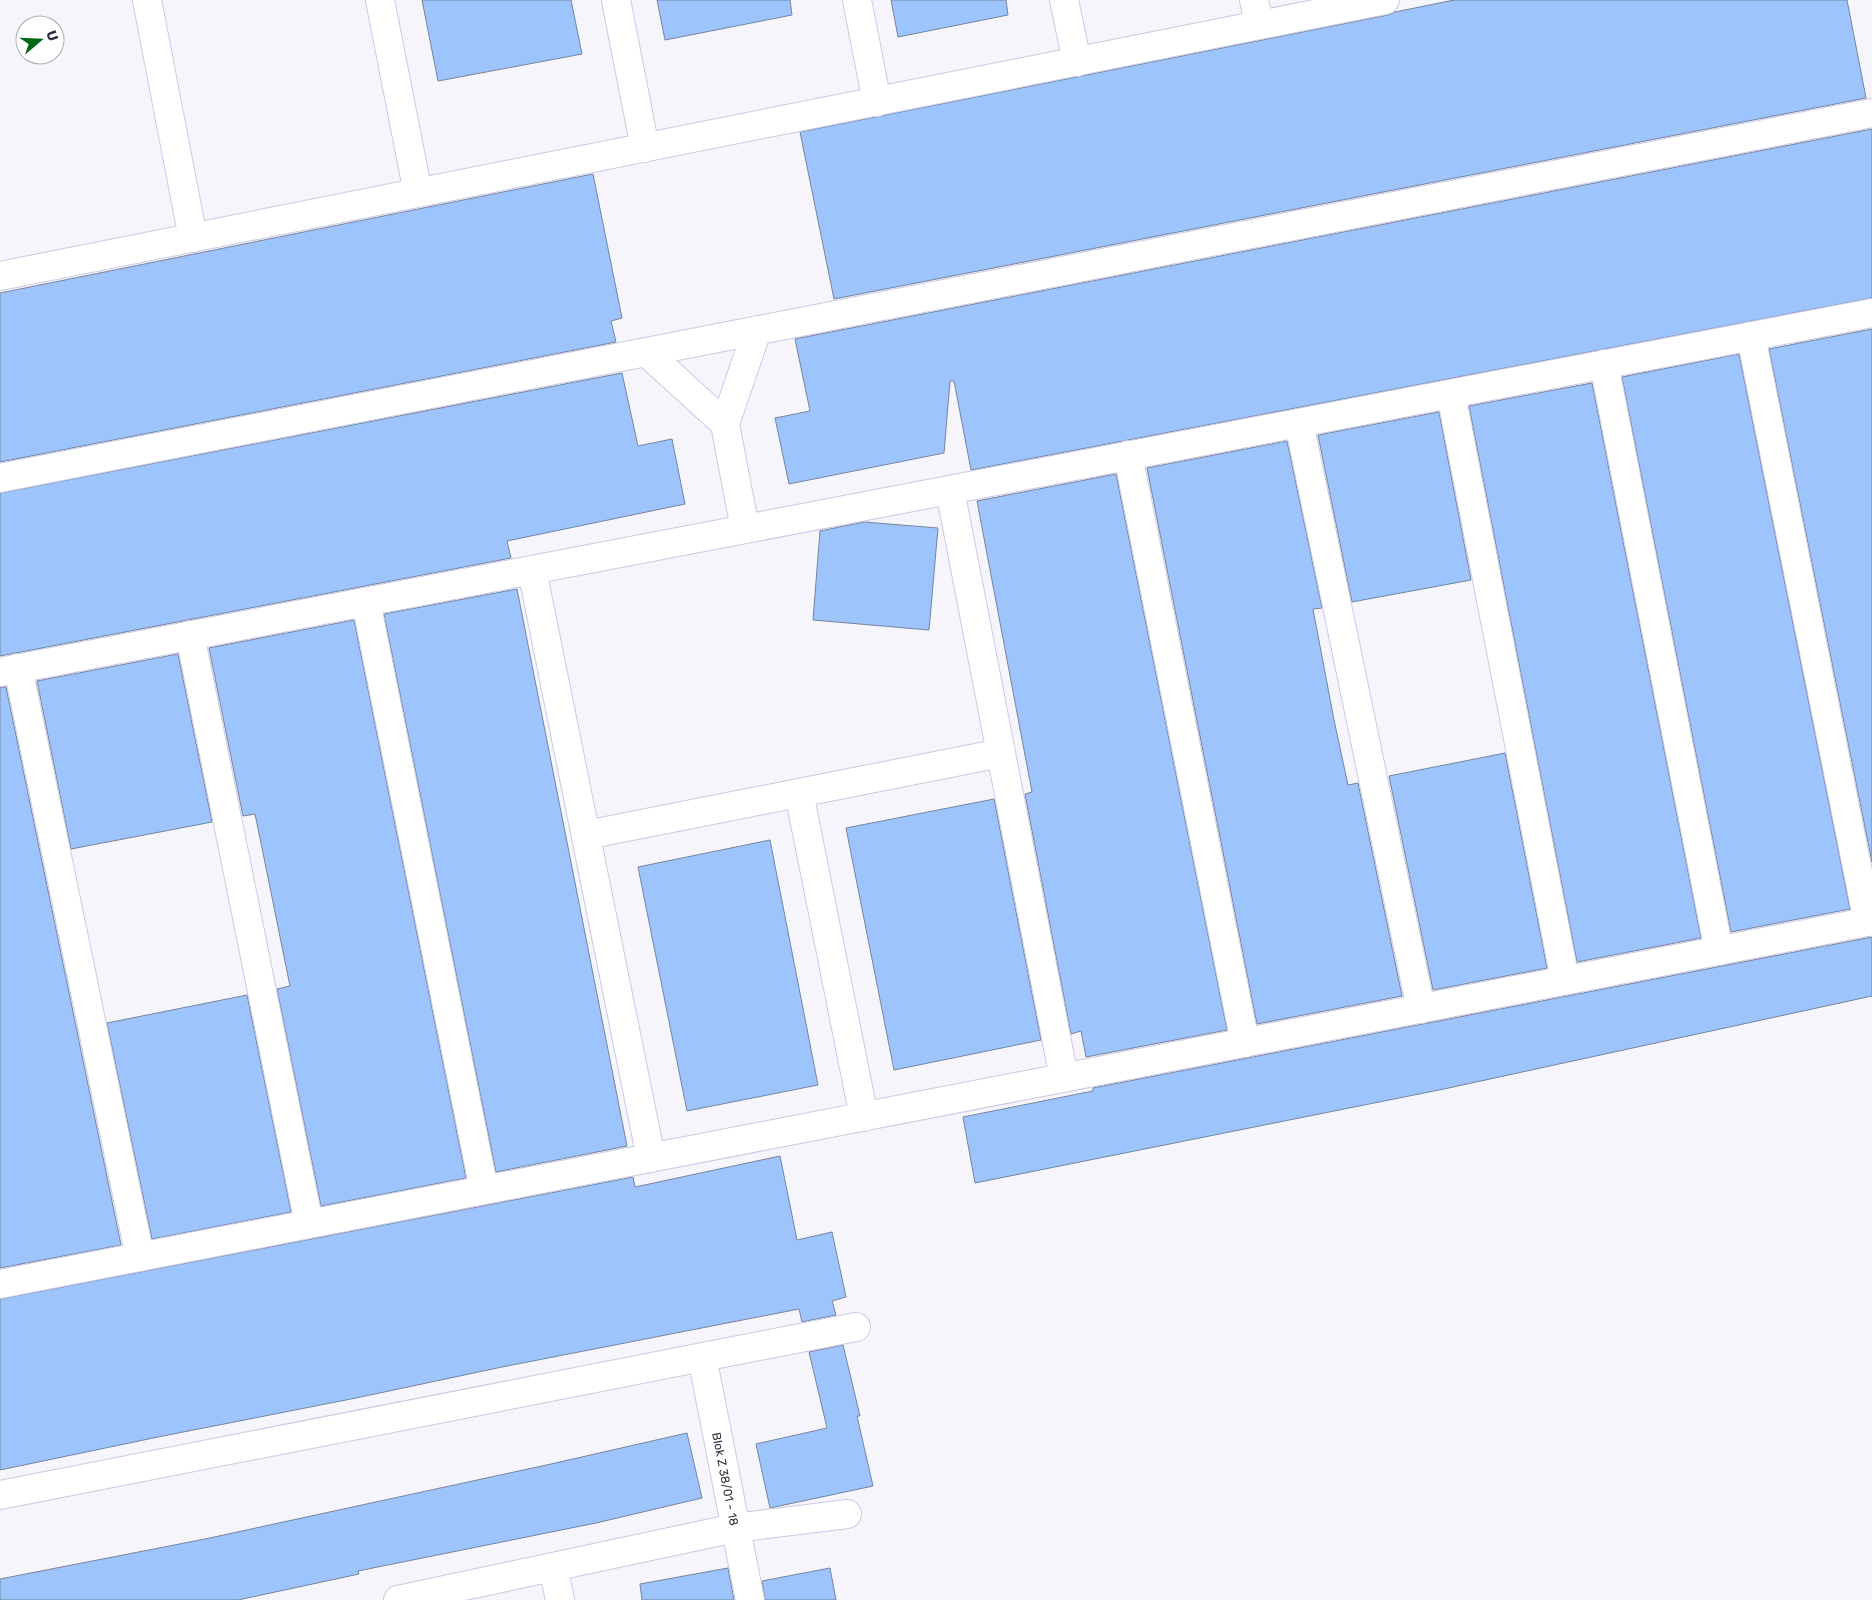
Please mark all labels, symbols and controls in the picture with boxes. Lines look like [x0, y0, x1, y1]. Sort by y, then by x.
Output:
north arrow [15, 15, 65, 65]
text: U [42, 28, 62, 43]
street label: Blok Z 38/01 - 18 [709, 1431, 741, 1527]

